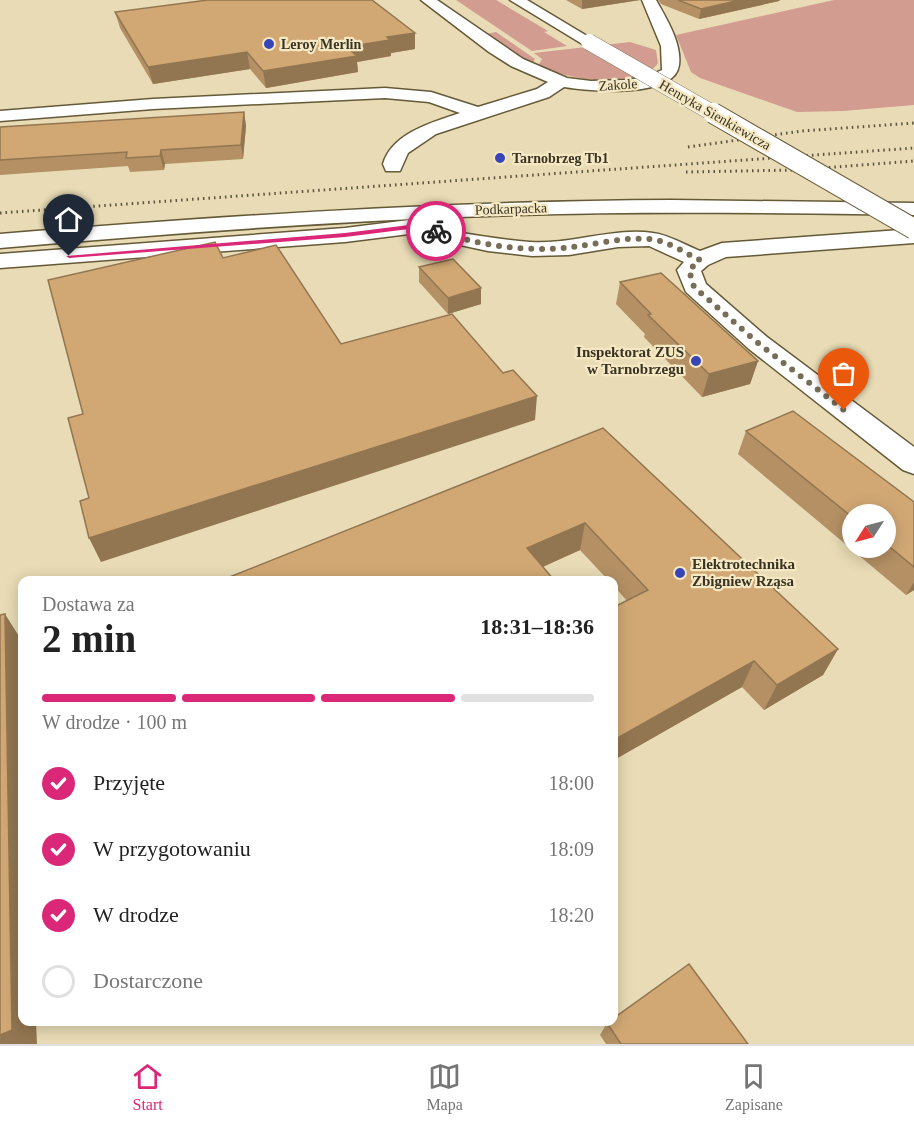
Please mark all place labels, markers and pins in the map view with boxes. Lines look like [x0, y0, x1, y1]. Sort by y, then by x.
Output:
marker: Leroy Merlin [262, 37, 276, 51]
place label: Leroy Merlin [281, 37, 361, 52]
marker: Tarnobrzeg Tb1 [493, 151, 507, 165]
place label: Tarnobrzeg Tb1 [512, 151, 609, 166]
pin [43, 194, 94, 256]
place label: Inspektorat ZUS w Tarnobrzegu [576, 344, 684, 377]
pin [818, 348, 869, 410]
marker: Inspektorat ZUS w Tarnobrzegu [689, 354, 703, 368]
place label: Elektrotechnika Zbigniew Rząsa [692, 556, 796, 589]
marker: Elektrotechnika Zbigniew Rząsa [673, 566, 687, 580]

